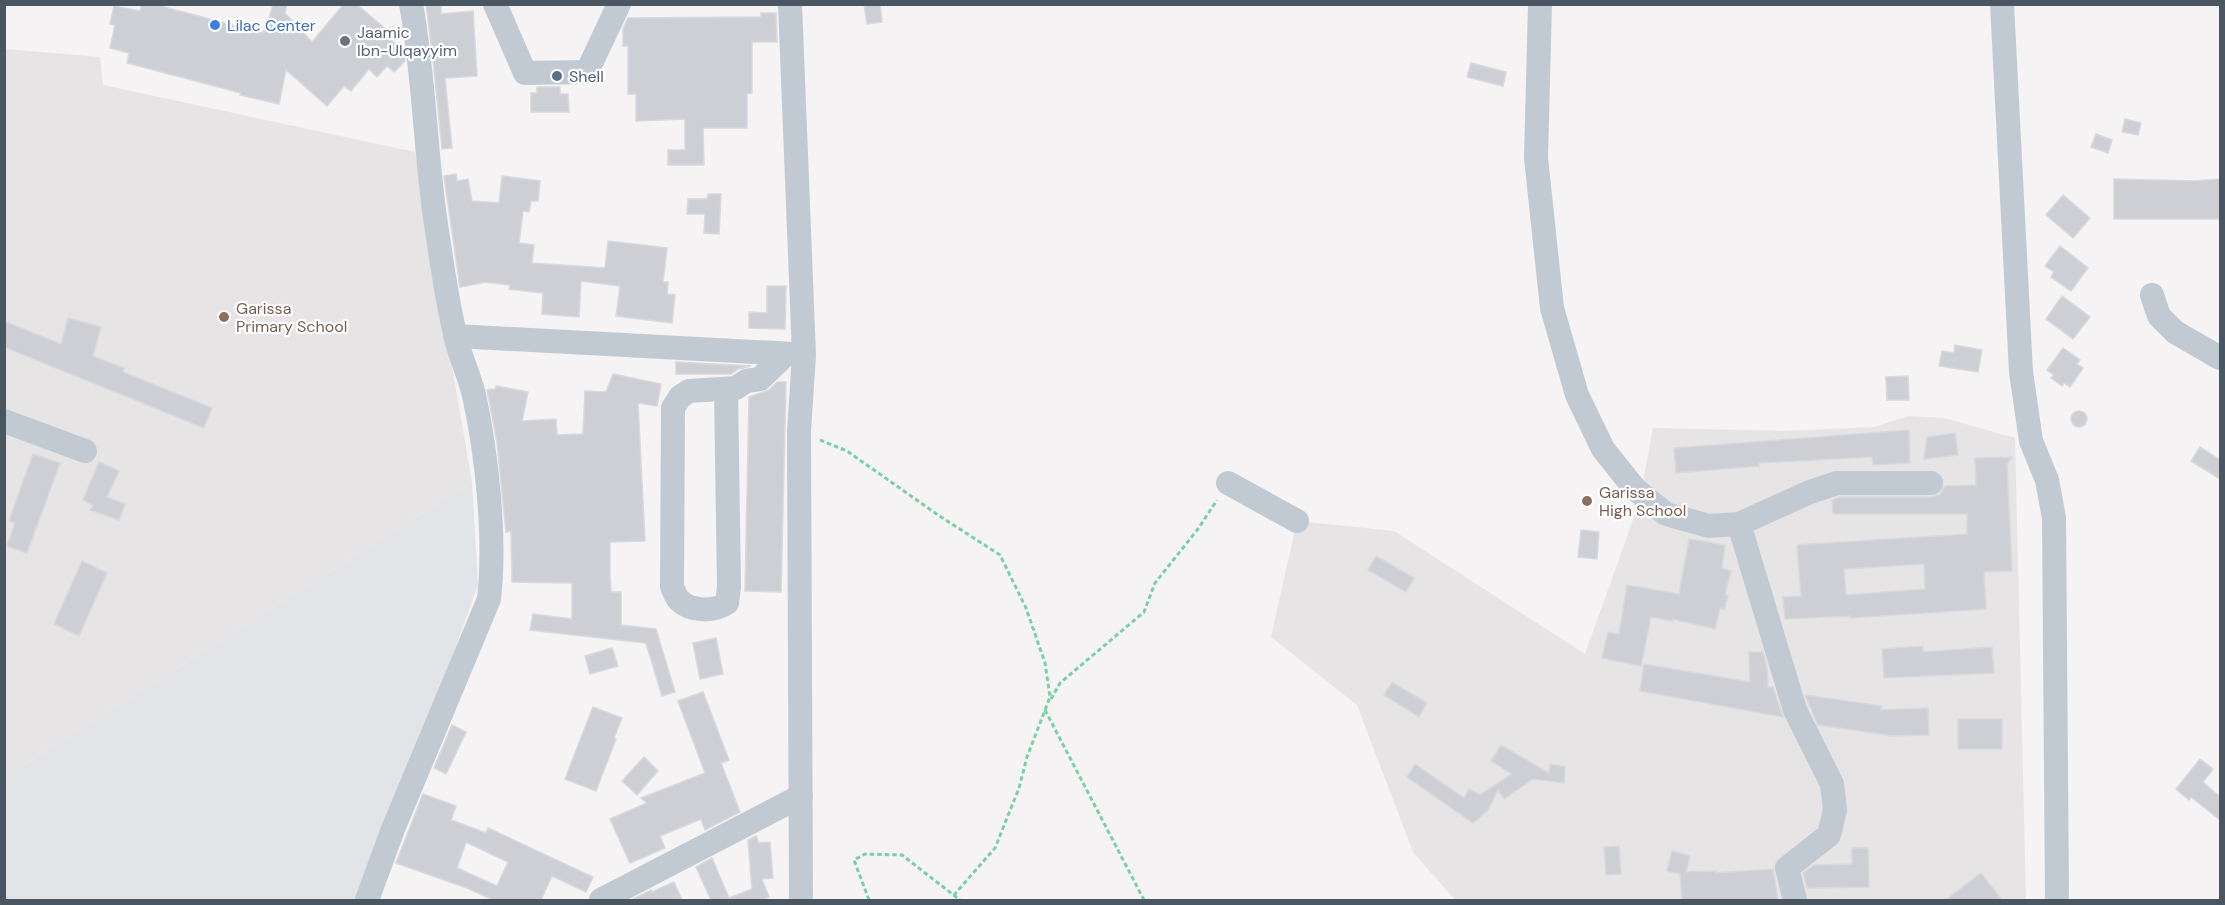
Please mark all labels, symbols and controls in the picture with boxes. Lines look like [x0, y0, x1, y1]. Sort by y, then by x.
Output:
place label: Lilac Center [227, 15, 316, 36]
marker: Lilac Center [208, 18, 222, 32]
place label: Jaamic Ibn-Ulqayyim [357, 22, 457, 61]
marker: Jaamic Ibn-Ulqayyim [338, 34, 352, 48]
place label: Shell [569, 66, 604, 87]
marker: Shell [550, 69, 564, 83]
place label: Garissa Primary School [236, 298, 347, 337]
marker: Garissa Primary School [217, 310, 231, 324]
place label: Garissa High School [1599, 482, 1686, 521]
marker: Garissa High School [1580, 494, 1594, 508]

